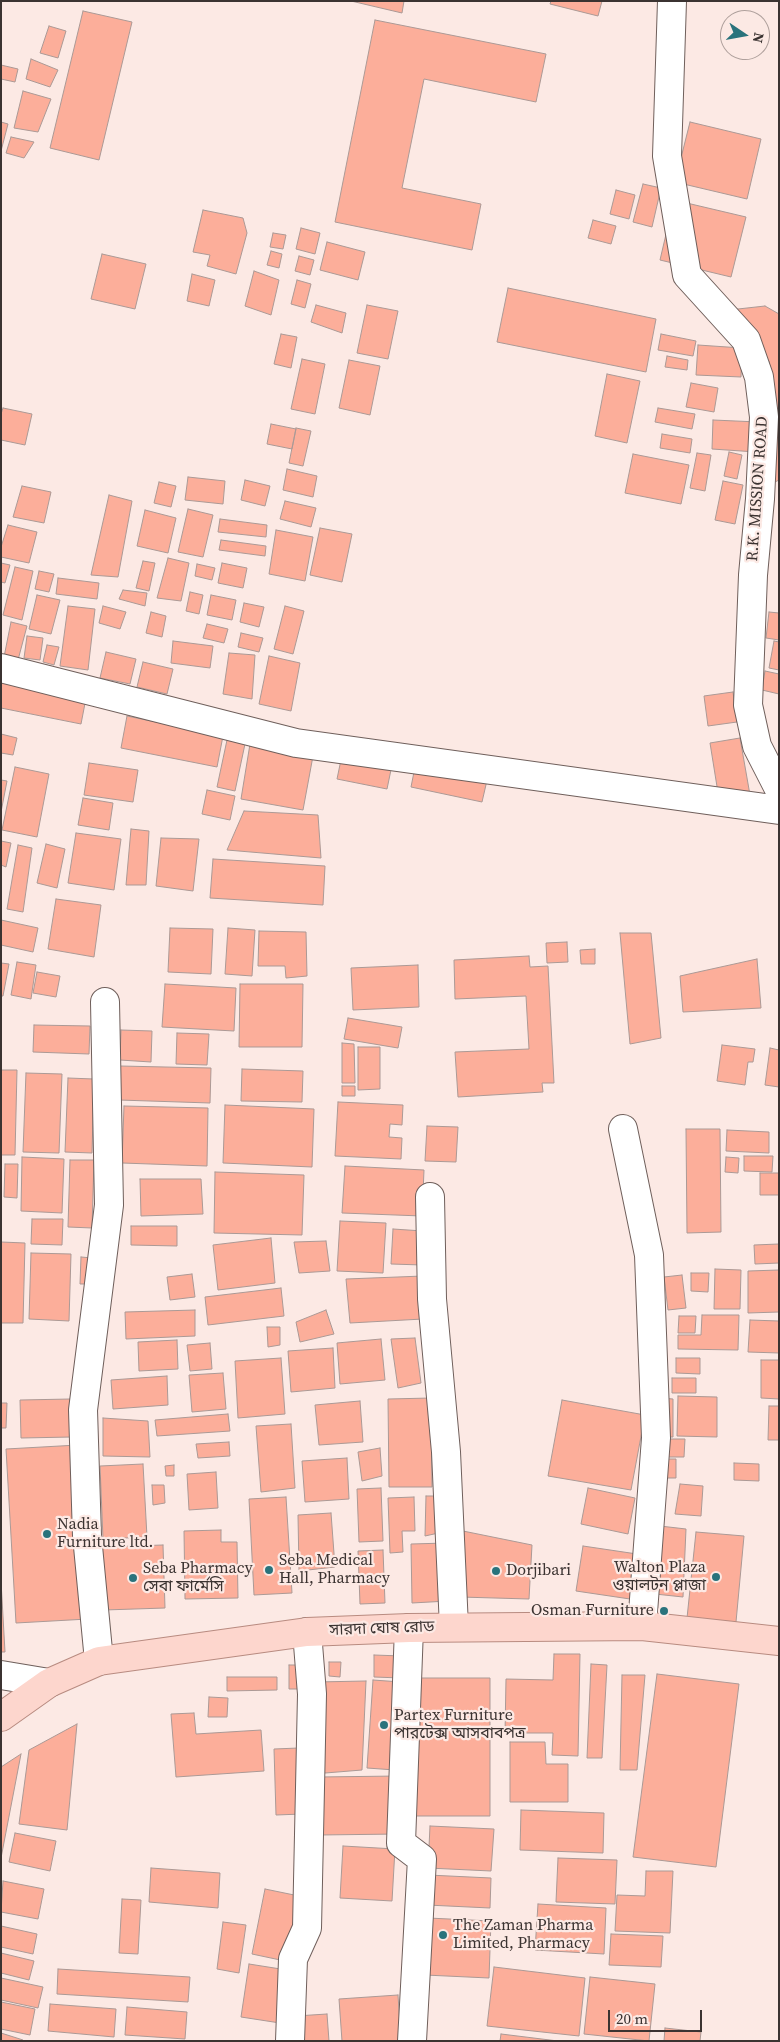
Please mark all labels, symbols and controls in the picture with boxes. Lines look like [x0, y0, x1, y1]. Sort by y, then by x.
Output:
north arrow [720, 10, 770, 60]
text: N [748, 31, 770, 45]
street label: R.K. MISSION ROAD [743, 416, 773, 562]
place label: Nadia Furniture ltd. [57, 1515, 153, 1553]
marker: Nadia Furniture ltd. [41, 1528, 53, 1540]
place label: Seba Medical Hall, Pharmacy [279, 1551, 390, 1589]
place label: Walton Plaza ওয়ালটন প্লাজা [613, 1558, 706, 1596]
place label: Seba Pharmacy সেবা ফার্মেসি [143, 1559, 253, 1597]
place label: Dorjibari [506, 1561, 571, 1581]
marker: Seba Medical Hall, Pharmacy [263, 1564, 275, 1576]
marker: Dorjibari [490, 1565, 502, 1577]
marker: Walton Plaza ওয়ালটন প্লাজা [710, 1571, 722, 1583]
marker: Seba Pharmacy সেবা ফার্মেসি [127, 1572, 139, 1584]
place label: Osman Furniture [531, 1601, 654, 1621]
marker: Osman Furniture [658, 1605, 670, 1617]
street label: সারদা ঘোষ রোড [329, 1618, 435, 1640]
place label: Partex Furniture পারটেক্স আসবাবপত্র [394, 1706, 526, 1744]
marker: Partex Furniture পারটেক্স আসবাবপত্র [378, 1719, 390, 1731]
place label: The Zaman Pharma Limited, Pharmacy [453, 1916, 593, 1954]
marker: The Zaman Pharma Limited, Pharmacy [437, 1929, 449, 1941]
scale bar [610, 2000, 704, 2032]
text: 20 m [616, 2008, 648, 2029]

